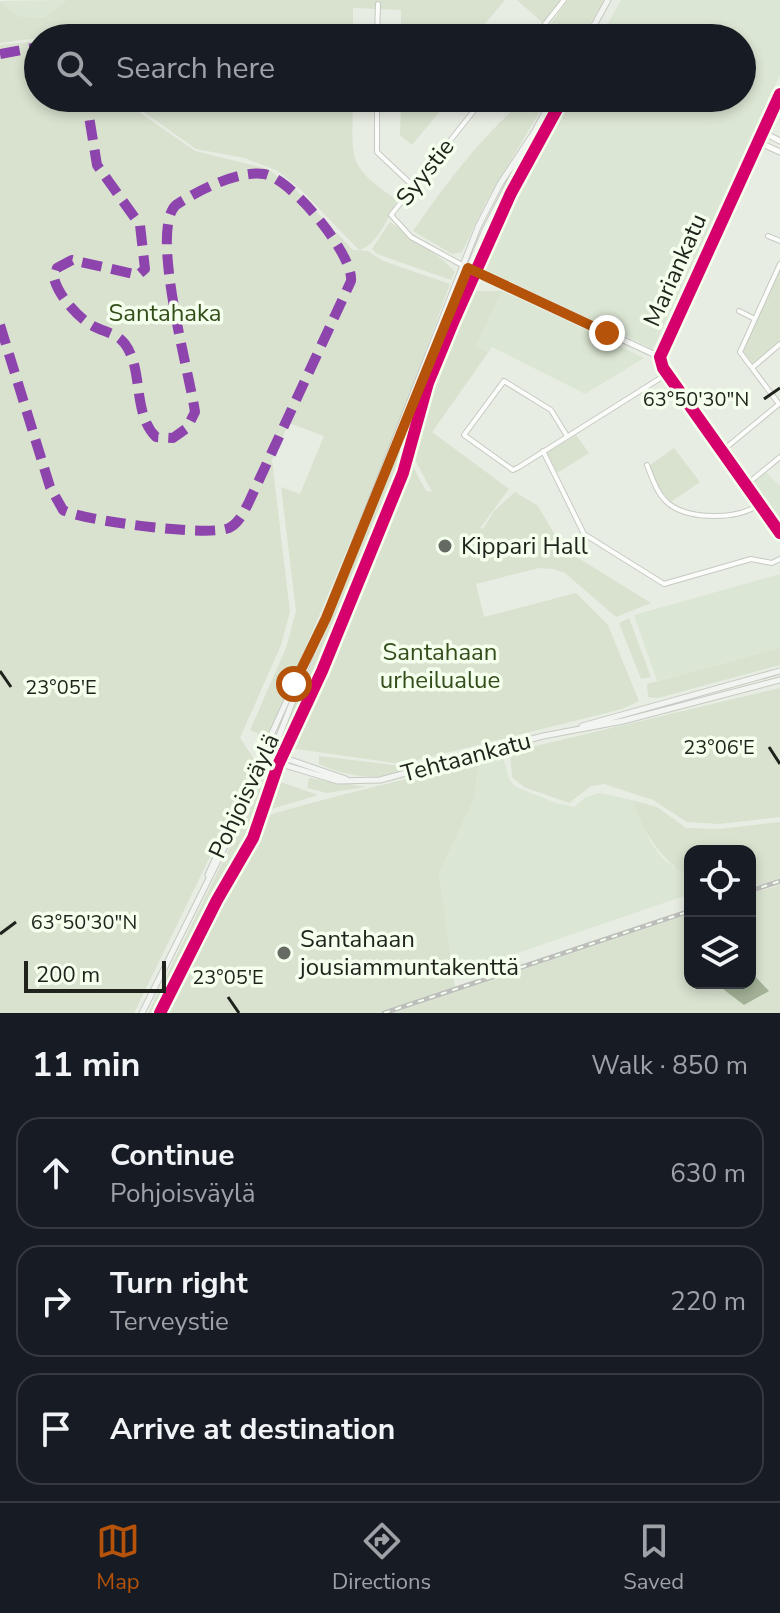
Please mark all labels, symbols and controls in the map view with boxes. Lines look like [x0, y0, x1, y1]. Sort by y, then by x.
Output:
search box [24, 24, 756, 112]
icon: search [52, 46, 96, 90]
text: Search here [116, 48, 275, 89]
street label: Syystie [388, 132, 462, 212]
street label: Mariankatu [636, 209, 714, 331]
park label: Santahaka [108, 297, 222, 329]
route end [589, 315, 625, 351]
text: 63°50'30"N [643, 386, 749, 413]
place label: Kippari Hall [461, 530, 588, 562]
marker: Kippari Hall [436, 537, 454, 555]
park label: Santahaan urheilualue [380, 636, 500, 696]
route start [276, 666, 312, 702]
text: 23°05'E [25, 674, 97, 701]
street label: Tehtaankatu [398, 724, 534, 790]
street label: Pohjoisväylä [201, 728, 287, 864]
text: 23°06'E [683, 734, 755, 761]
map controls [684, 845, 756, 989]
button: locate [684, 845, 756, 917]
text: 63°50'30"N [31, 909, 137, 936]
button: layers [684, 917, 756, 989]
place label: Santahaan jousiammuntakenttä [298, 923, 519, 983]
marker: Santahaan jousiammuntakenttä [275, 944, 293, 962]
scale bar [24, 957, 166, 993]
text: 200 m [36, 960, 100, 990]
text: 23°05'E [192, 964, 264, 991]
text: 11 min [32, 1042, 140, 1088]
text: Walk · 850 m [591, 1048, 748, 1083]
text: Continue [110, 1135, 235, 1176]
icon: ahead [34, 1151, 78, 1195]
text: 630 m [670, 1156, 746, 1191]
text: Pohjoisväylä [110, 1176, 256, 1211]
text: Turn right [110, 1263, 248, 1304]
icon: right [34, 1279, 78, 1323]
text: 220 m [670, 1284, 746, 1319]
text: Terveystie [110, 1304, 229, 1339]
icon: arrive [34, 1407, 78, 1451]
text: Arrive at destination [110, 1409, 395, 1450]
tab: Map [96, 1519, 140, 1597]
tab: Directions [332, 1519, 431, 1597]
tab: Saved [623, 1519, 684, 1597]

